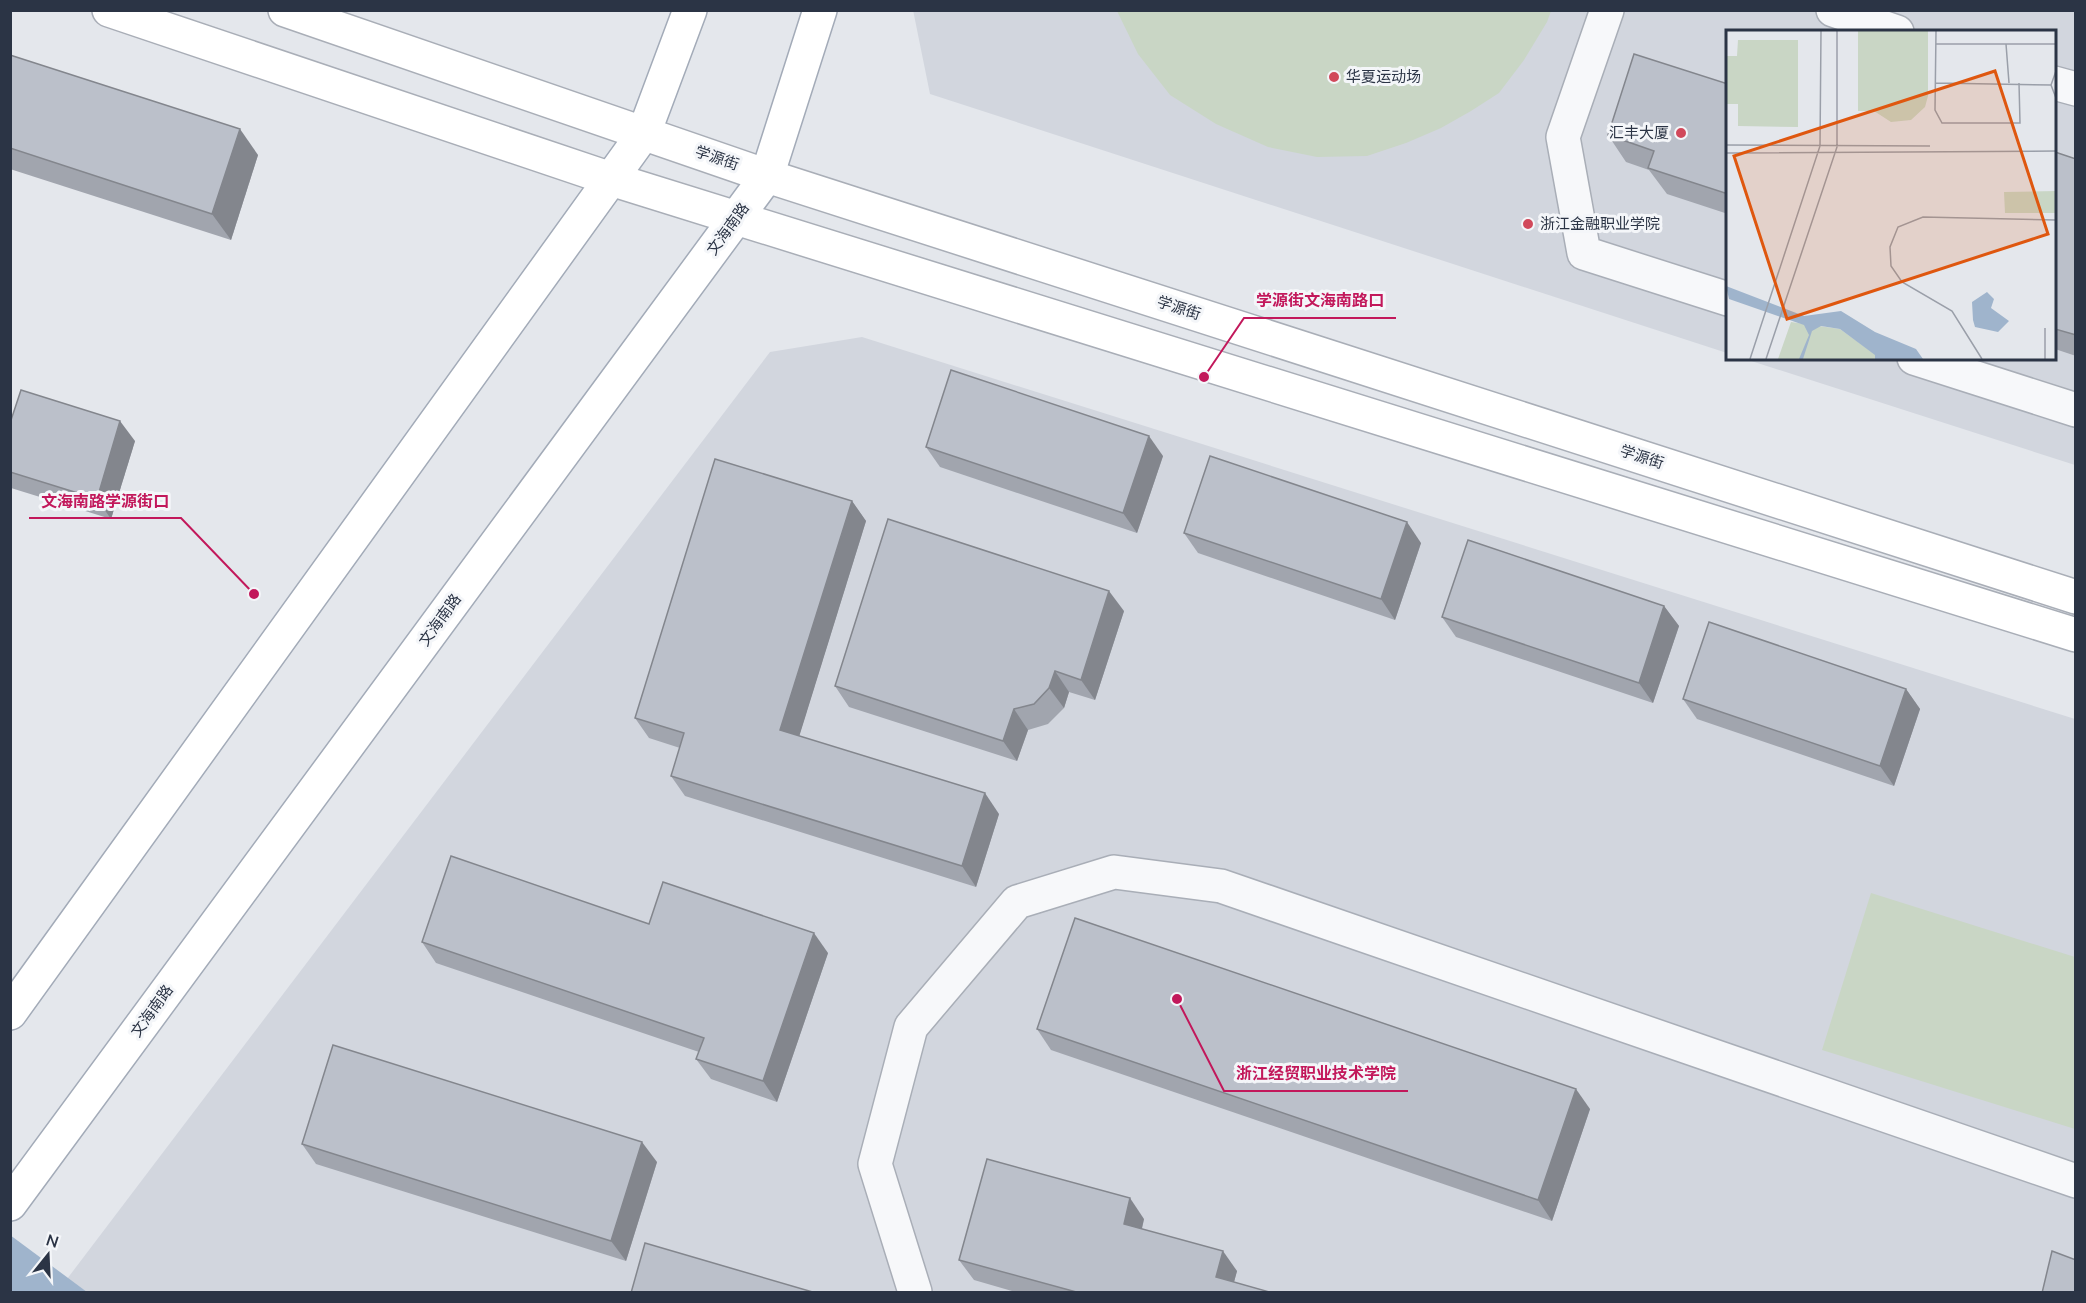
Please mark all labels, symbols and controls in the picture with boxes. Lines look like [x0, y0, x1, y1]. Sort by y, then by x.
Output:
inset map [1726, 30, 2056, 360]
place label: 华夏运动场 [1346, 67, 1421, 87]
marker: 华夏运动场 [1327, 70, 1341, 84]
place label: 汇丰大厦 [1609, 123, 1669, 143]
marker: 汇丰大厦 [1674, 126, 1688, 140]
street label: 学源街 [692, 141, 742, 175]
street label: 文海南路 [702, 199, 754, 259]
place label: 浙江金融职业学院 [1540, 214, 1660, 234]
marker: 浙江金融职业学院 [1521, 217, 1535, 231]
callout: 学源街文海南路口 [1244, 284, 1396, 318]
text: 学源街文海南路口 [1256, 290, 1384, 312]
street label: 学源街 [1155, 292, 1203, 324]
street label: 学源街 [1618, 441, 1666, 473]
callout: 文海南路学源街口 [29, 484, 181, 518]
text: 文海南路学源街口 [41, 491, 169, 513]
street label: 文海南路 [414, 590, 466, 650]
street label: 文海南路 [126, 981, 178, 1041]
callout: 浙江经贸职业技术学院 [1224, 1057, 1408, 1091]
text: 浙江经贸职业技术学院 [1236, 1063, 1396, 1085]
north arrow [18, 1225, 78, 1285]
text: N [43, 1229, 61, 1254]

